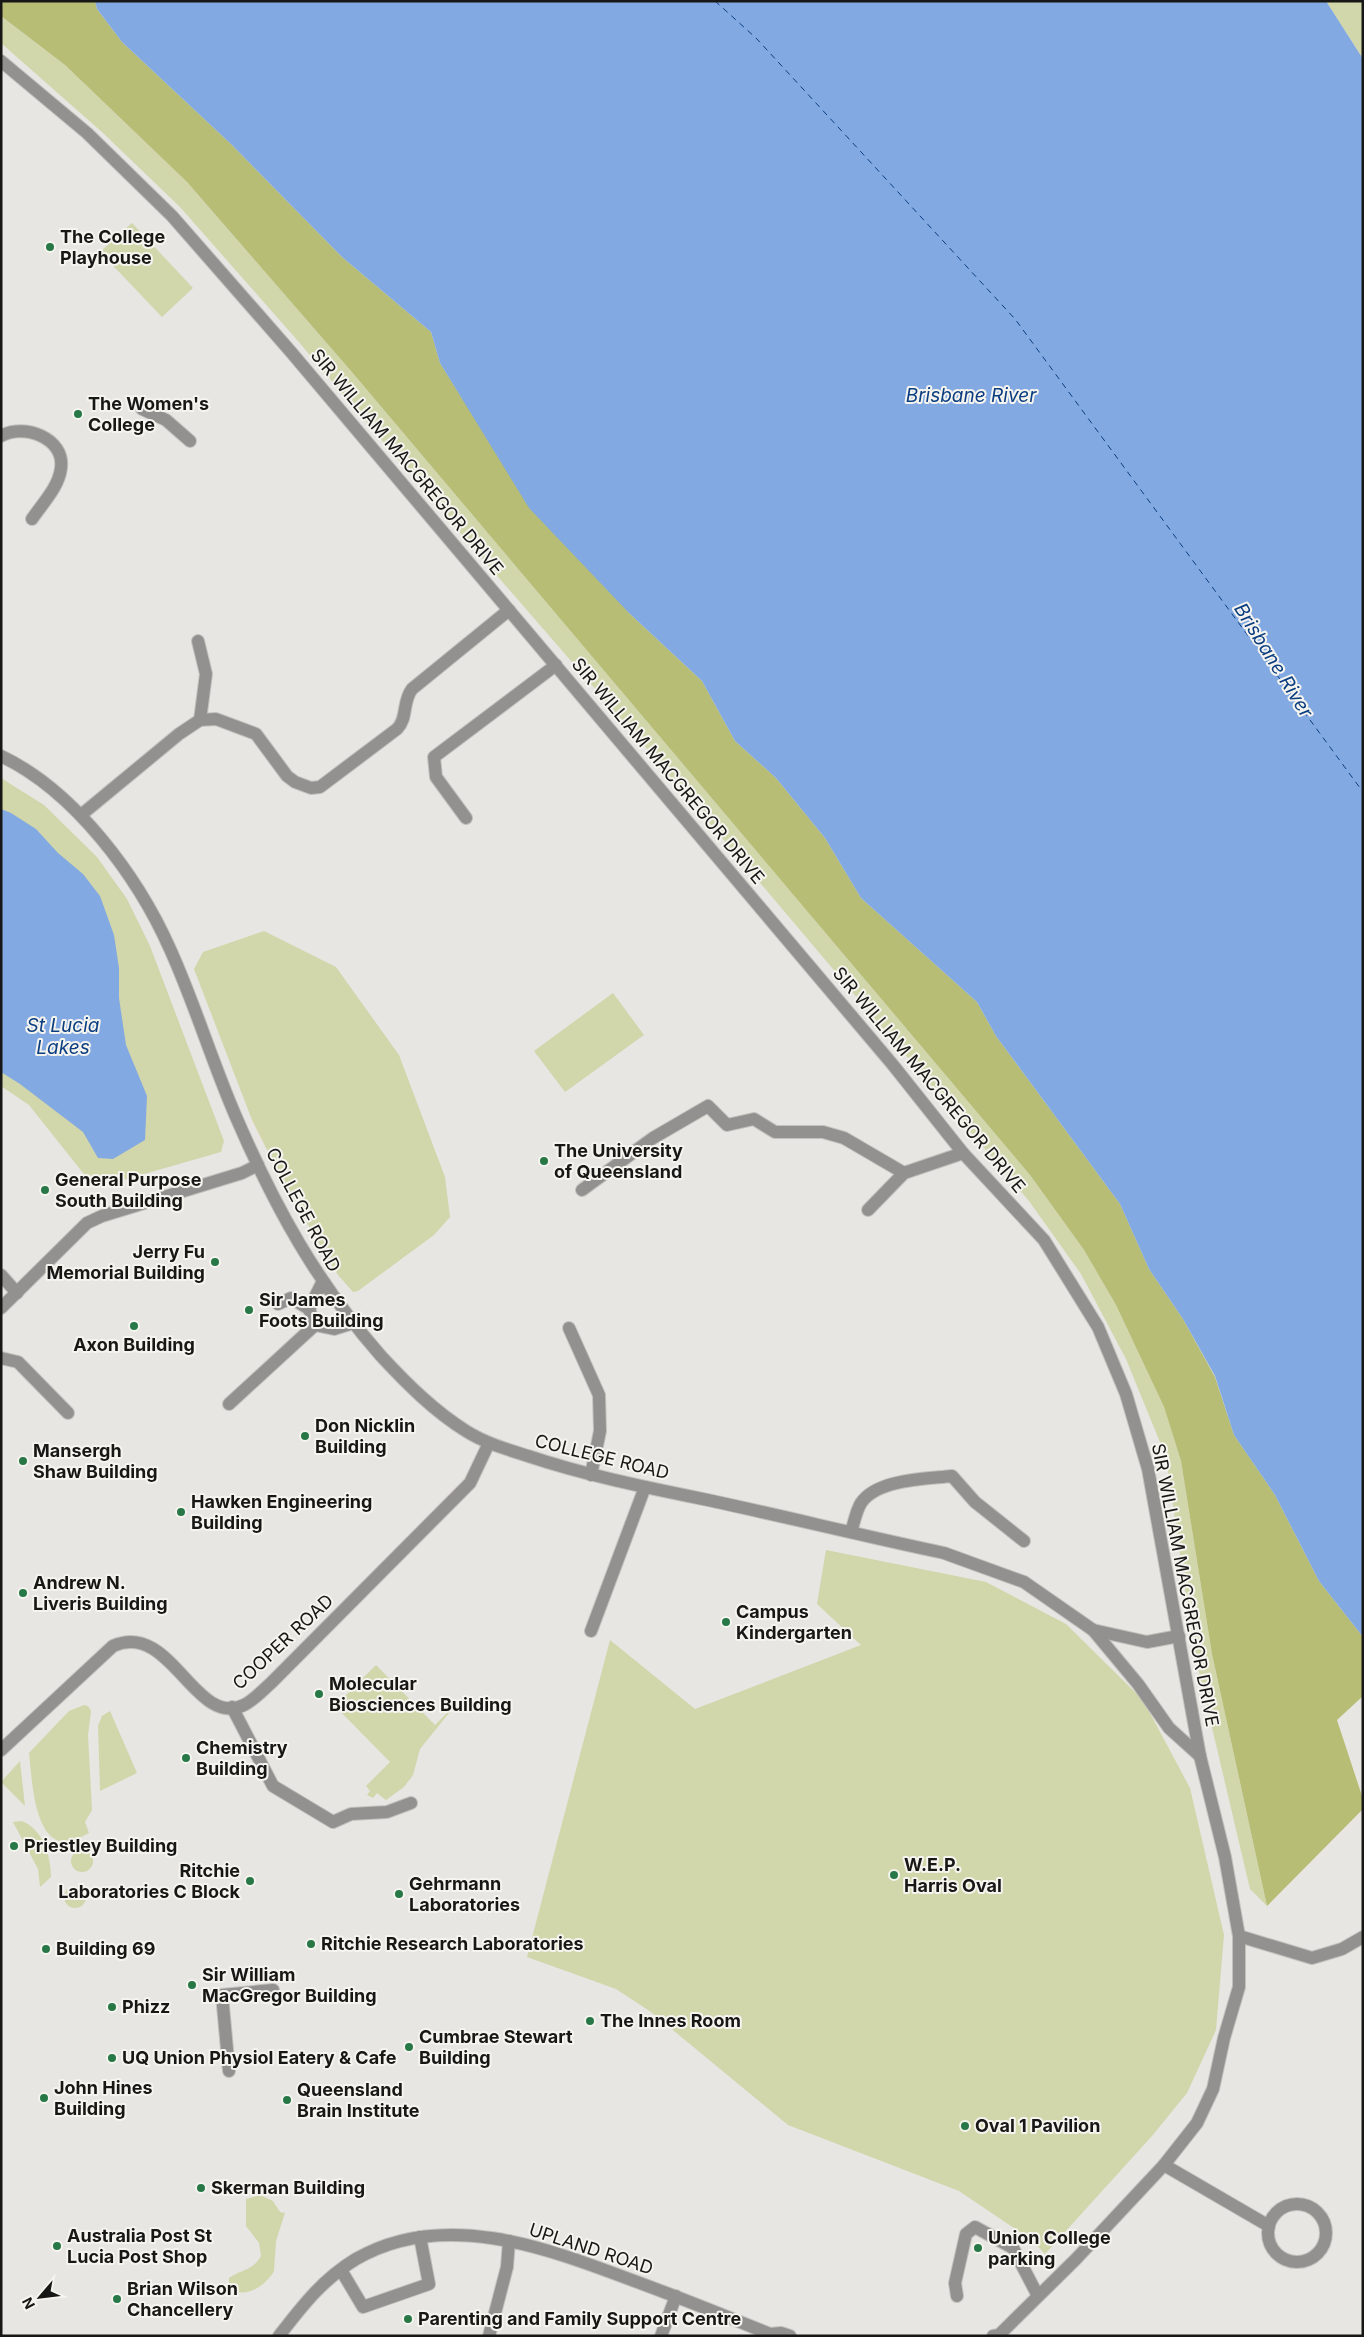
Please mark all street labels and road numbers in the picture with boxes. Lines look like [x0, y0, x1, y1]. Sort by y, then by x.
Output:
street label: SIR WILLIAM MACGREGOR DRIVE [307, 345, 508, 579]
street label: SIR WILLIAM MACGREGOR DRIVE [568, 654, 769, 888]
street label: SIR WILLIAM MACGREGOR DRIVE [829, 963, 1030, 1197]
street label: COLLEGE ROAD [262, 1144, 345, 1275]
street label: COLLEGE ROAD [533, 1430, 671, 1483]
street label: SIR WILLIAM MACGREGOR DRIVE [1148, 1442, 1223, 1728]
street label: COOPER ROAD [228, 1590, 337, 1694]
street label: UPLAND ROAD [526, 2219, 656, 2278]

